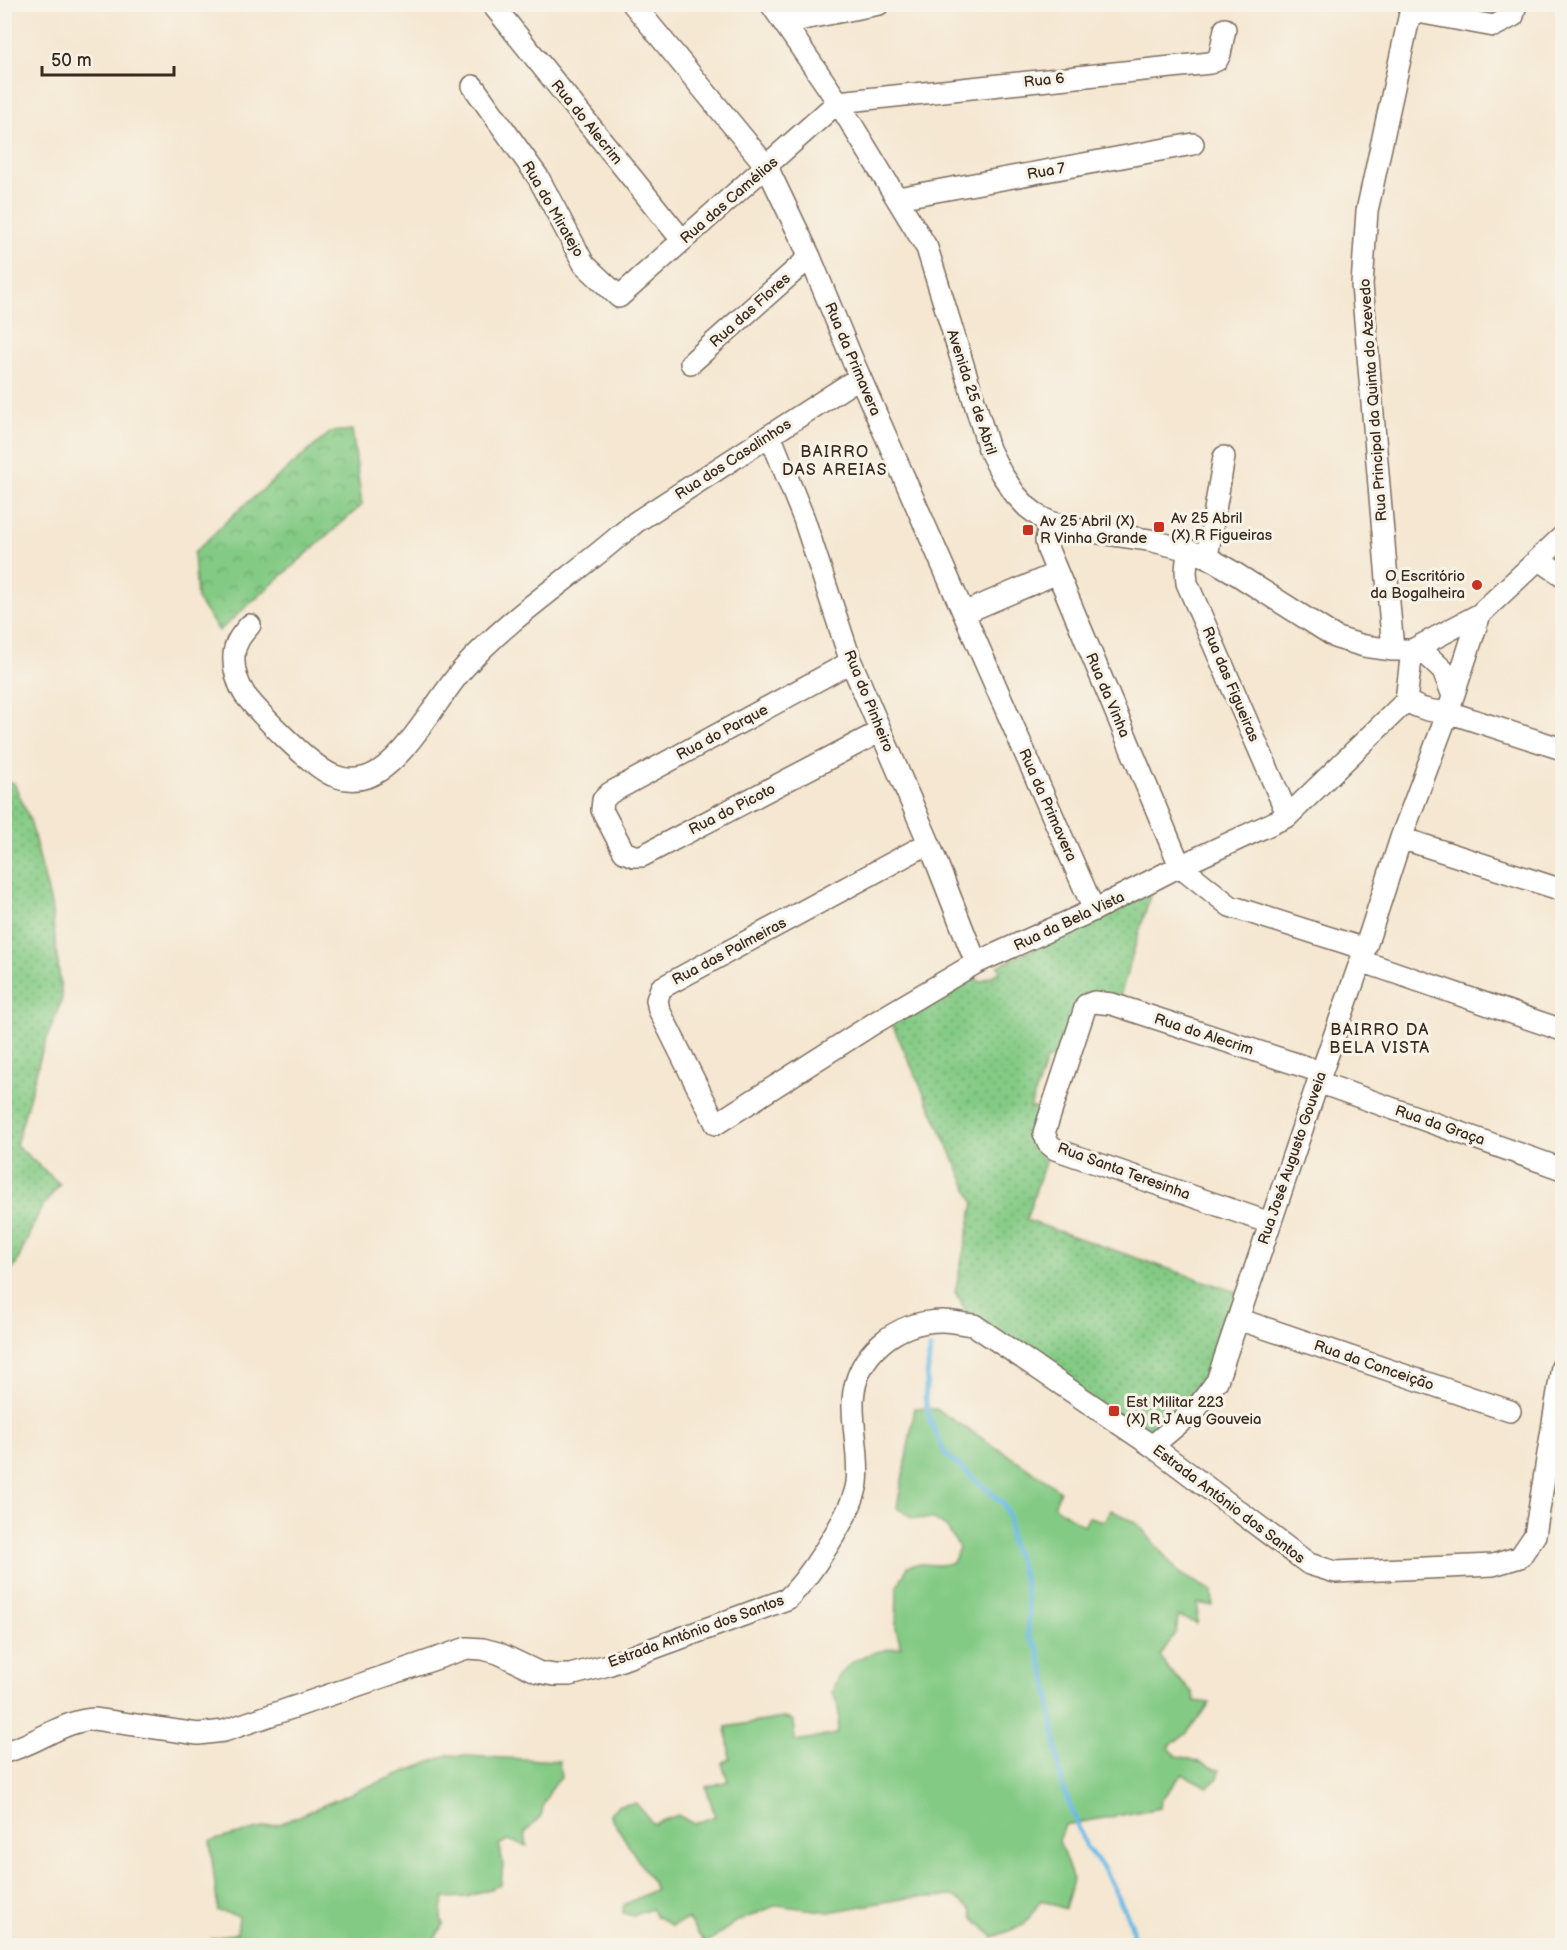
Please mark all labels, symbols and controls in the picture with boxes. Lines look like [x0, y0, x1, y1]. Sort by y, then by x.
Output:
scale bar [42, 39, 174, 77]
text: 50 m [51, 50, 92, 71]
street label: Rua 6 [1023, 69, 1065, 92]
street label: Rua do Alecrim [547, 76, 627, 168]
street label: Rua das Camélias [676, 152, 783, 248]
street label: Rua do Miratejo [517, 158, 588, 261]
street label: Rua 7 [1025, 159, 1067, 184]
street label: Rua das Flores [706, 269, 795, 352]
street label: Rua Principal da Quinta do Azevedo [1356, 278, 1391, 522]
street label: Rua da Primavera [820, 300, 885, 419]
street label: Avenida 25 de Abril [942, 327, 1001, 457]
street label: Rua dos Casalinhos [672, 414, 795, 504]
district label: BAIRRO DAS AREIAS [782, 443, 888, 480]
place label: Av 25 Abril (X) R Figueiras [1171, 509, 1273, 545]
place label: Av 25 Abril (X) R Vinha Grande [1040, 512, 1147, 548]
marker: Av 25 Abril (X) R Figueiras [1152, 520, 1166, 534]
marker: Av 25 Abril (X) R Vinha Grande [1021, 523, 1035, 537]
place label: O Escritório da Bogalheira [1370, 567, 1465, 603]
marker: O Escritório da Bogalheira [1470, 578, 1484, 592]
street label: Rua das Figueiras [1198, 624, 1264, 745]
street label: Rua do Pinheiro [839, 647, 898, 755]
street label: Rua da Vinha [1081, 650, 1134, 740]
street label: Rua do Parque [673, 700, 771, 765]
street label: Rua da Primavera [1014, 746, 1081, 865]
street label: Rua do Picoto [686, 779, 779, 839]
street label: Rua da Bela Vista [1011, 887, 1128, 955]
street label: Rua das Palmeiras [669, 913, 790, 990]
street label: Rua do Alecrim [1152, 1009, 1256, 1059]
district label: BAIRRO DA BELA VISTA [1329, 1021, 1431, 1058]
street label: Rua José Augusto Gouveia [1254, 1069, 1331, 1247]
street label: Rua da Graça [1392, 1101, 1487, 1150]
street label: Rua Santa Teresinha [1055, 1139, 1193, 1204]
street label: Rua da Conceição [1311, 1336, 1436, 1395]
place label: Est Militar 223 (X) R J Aug Gouveia [1126, 1393, 1262, 1429]
marker: Est Militar 223 (X) R J Aug Gouveia [1107, 1404, 1121, 1418]
street label: Estrada António dos Santos [1149, 1441, 1309, 1568]
street label: Estrada António dos Santos [606, 1591, 787, 1672]

